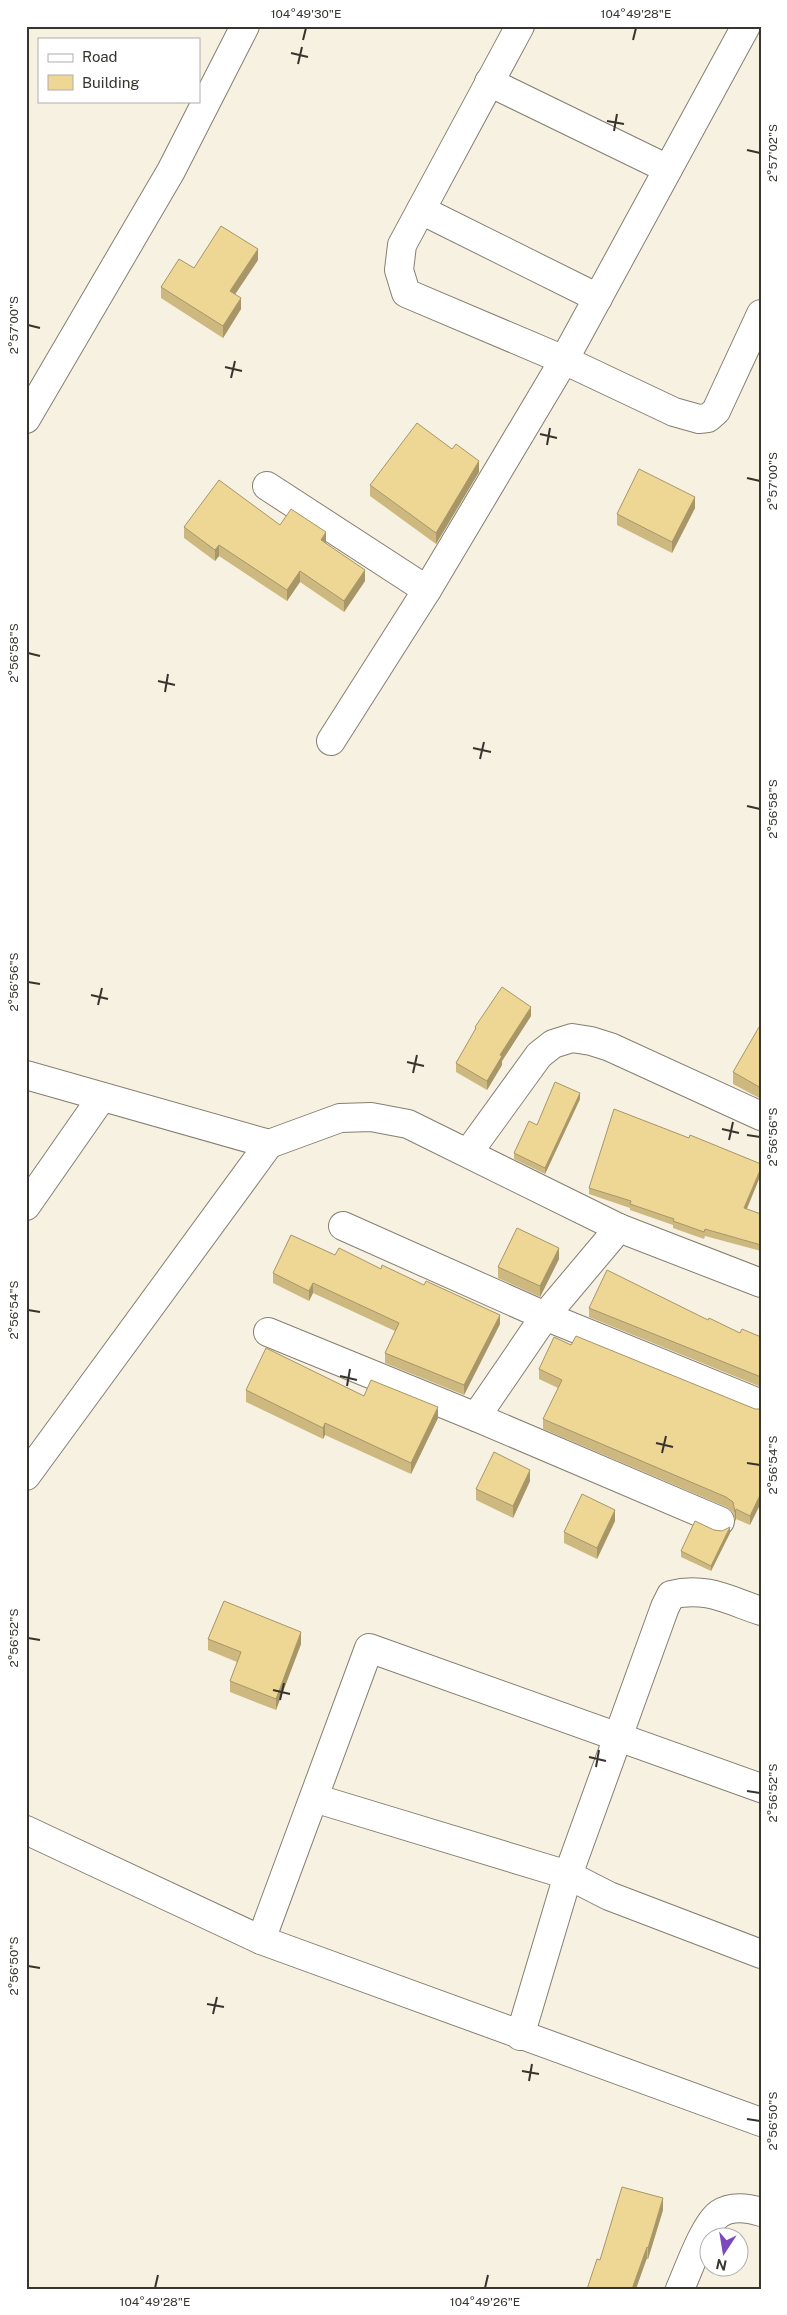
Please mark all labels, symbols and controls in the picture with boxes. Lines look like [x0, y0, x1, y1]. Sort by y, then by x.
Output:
text: 104°49'30"E [271, 7, 341, 21]
text: 104°49'28"E [601, 7, 671, 21]
legend [38, 38, 200, 102]
text: Road [82, 48, 118, 65]
text: Building [82, 74, 140, 91]
text: 2°57'02"S [766, 124, 780, 182]
text: 2°57'00"S [7, 296, 21, 354]
text: 2°57'00"S [766, 452, 780, 510]
text: 2°56'58"S [7, 623, 21, 683]
text: 2°56'58"S [766, 779, 780, 839]
text: 2°56'56"S [7, 952, 21, 1012]
text: 2°56'56"S [766, 1107, 780, 1167]
text: 2°56'54"S [7, 1280, 21, 1340]
text: 2°56'54"S [766, 1435, 780, 1495]
text: 2°56'52"S [7, 1609, 21, 1667]
text: 2°56'52"S [766, 1764, 780, 1822]
text: 2°56'50"S [7, 1936, 21, 1996]
text: 2°56'50"S [766, 2091, 780, 2151]
north arrow [700, 2228, 750, 2278]
text: N [714, 2256, 728, 2274]
text: 104°49'28"E [120, 2295, 190, 2309]
text: 104°49'26"E [450, 2295, 520, 2309]

